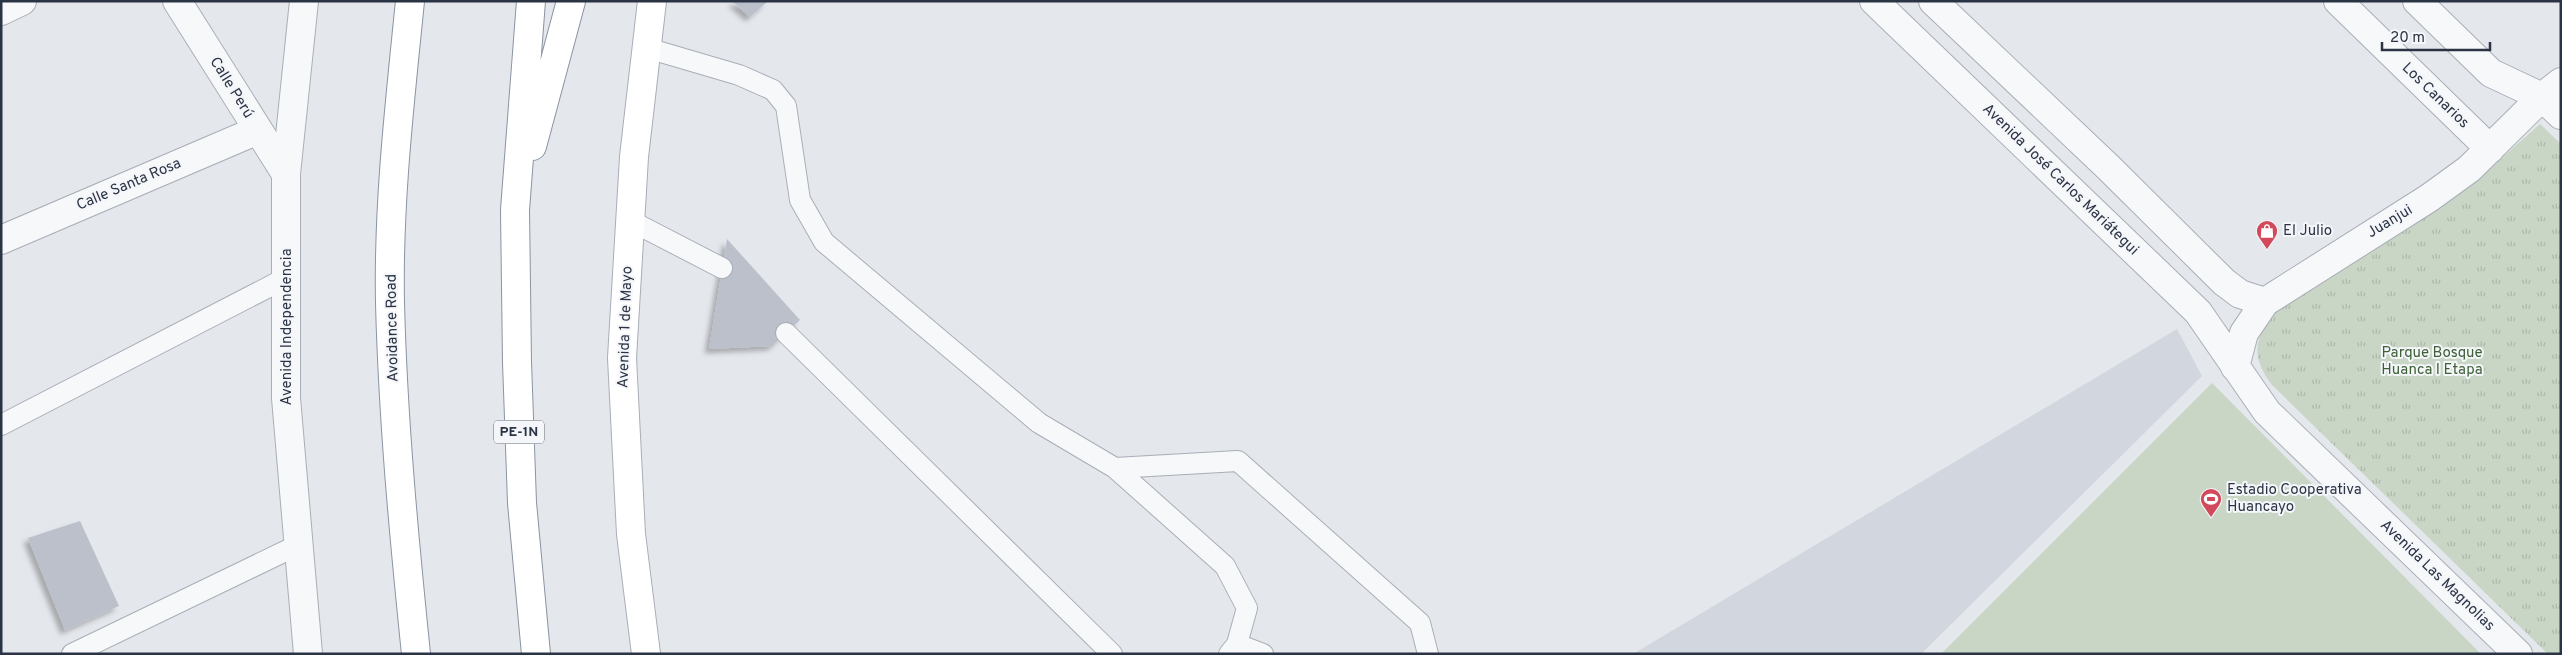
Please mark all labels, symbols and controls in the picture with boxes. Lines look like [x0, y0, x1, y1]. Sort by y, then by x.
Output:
scale bar [2382, 20, 2490, 52]
text: 20 m [2390, 29, 2425, 48]
street label: Calle Perú [205, 54, 257, 122]
street label: Los Canarios [2397, 59, 2473, 133]
street label: Avenida José Carlos Mariátegui [1978, 100, 2142, 260]
street label: Calle Santa Rosa [74, 154, 184, 216]
street label: Juanjui [2364, 201, 2416, 243]
shop icon: El Julio [2255, 219, 2279, 250]
place label: El Julio [2283, 222, 2332, 241]
street label: Avenida Independencia [278, 248, 297, 406]
street label: Avenida 1 de Mayo [614, 266, 638, 388]
street label: Avoidance Road [383, 274, 403, 382]
park label: Parque Bosque Huanca I Etapa [2381, 344, 2483, 380]
road number: PE-1N [494, 421, 544, 444]
place label: Estadio Cooperativa Huancayo [2227, 481, 2362, 517]
sports icon: Estadio Cooperativa Huancayo [2199, 487, 2223, 518]
street label: Avenida Las Magnolias [2376, 516, 2498, 636]

